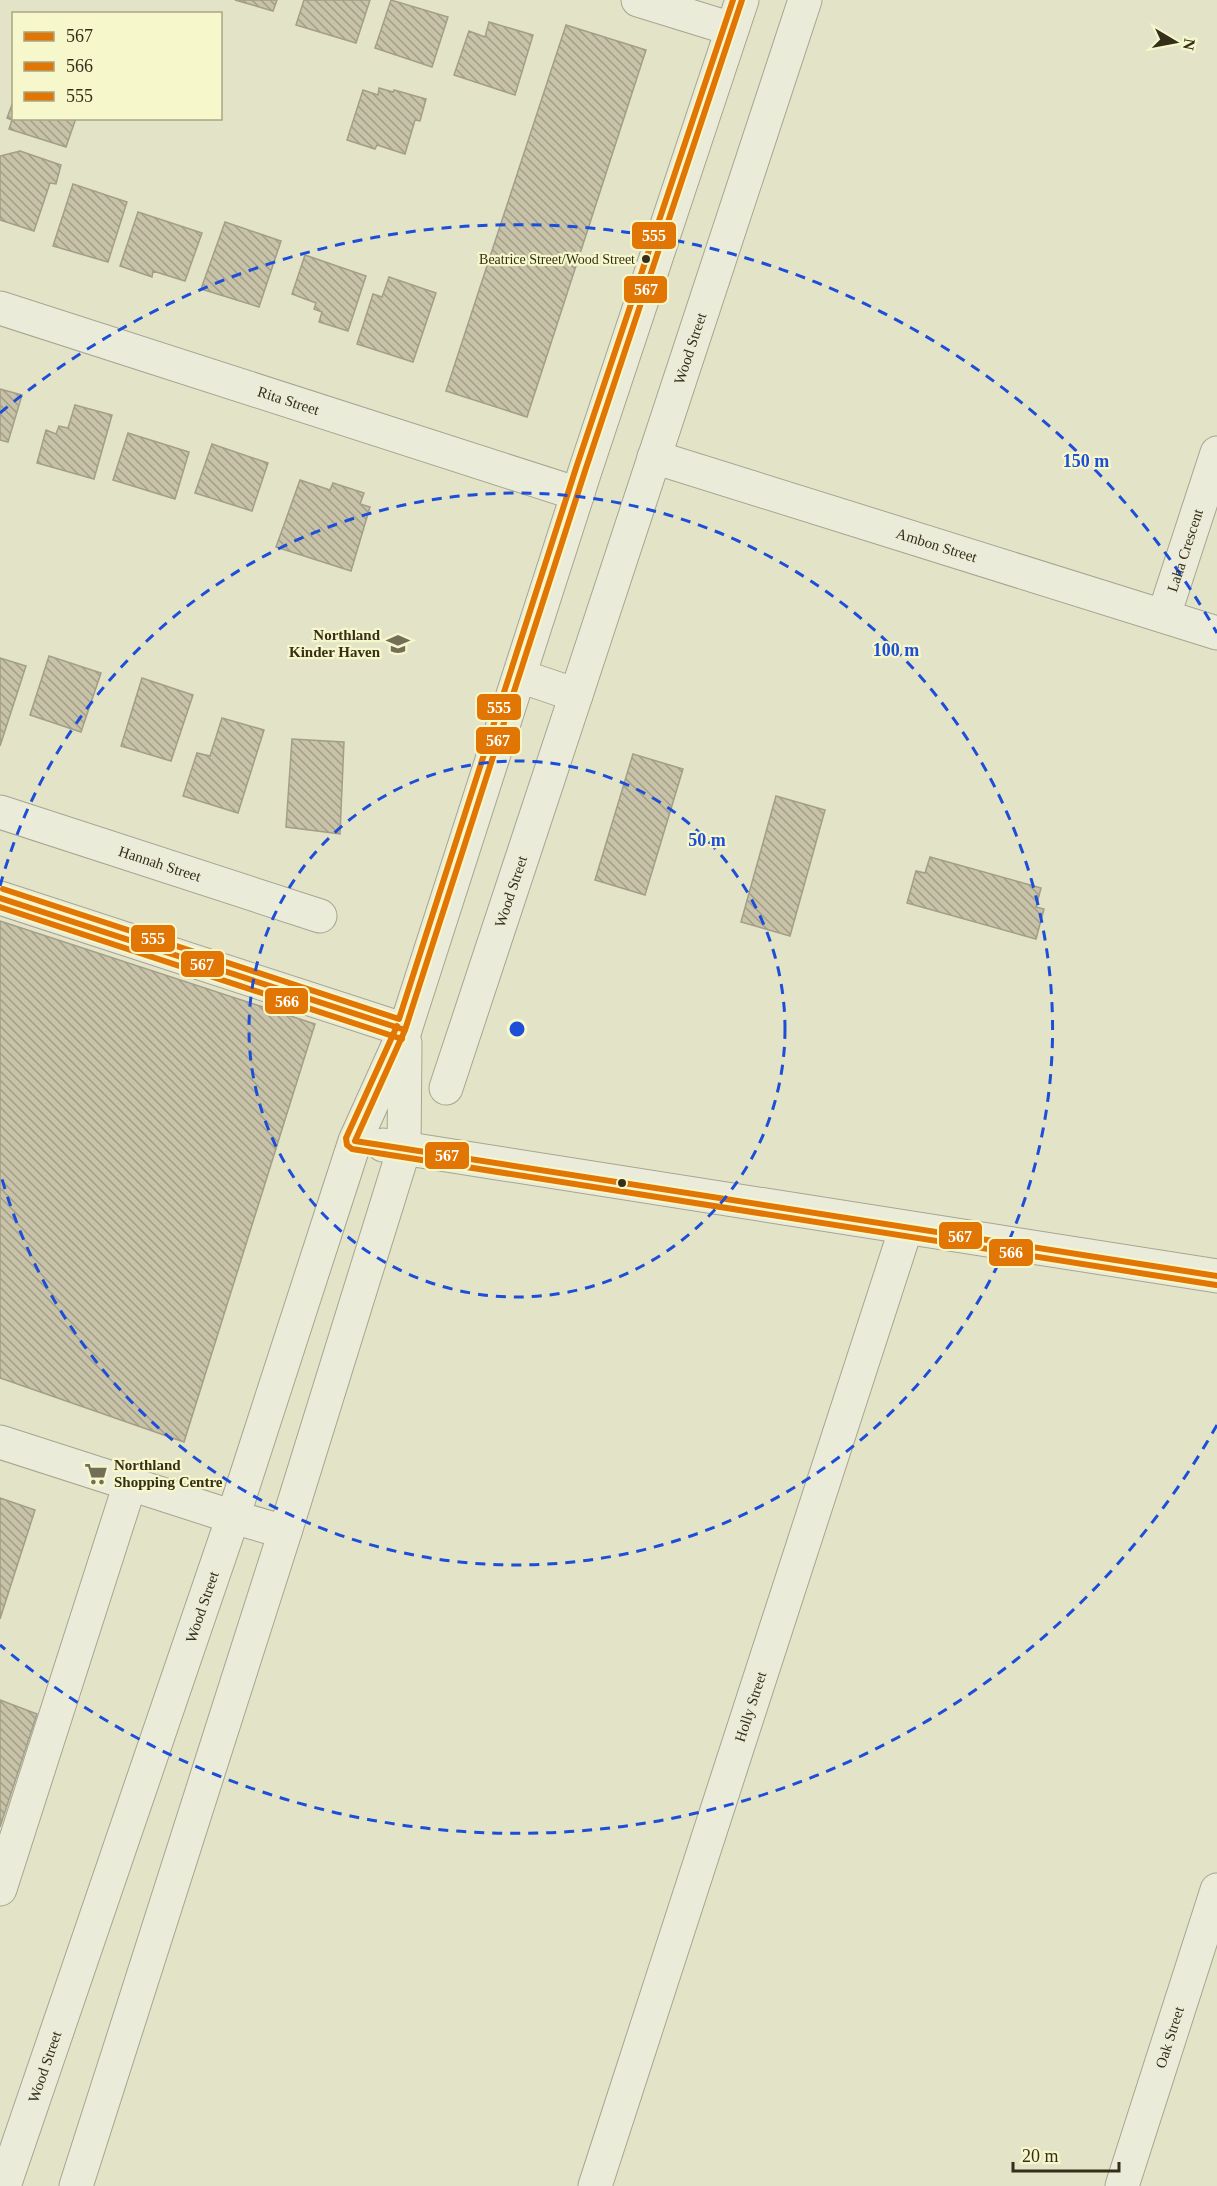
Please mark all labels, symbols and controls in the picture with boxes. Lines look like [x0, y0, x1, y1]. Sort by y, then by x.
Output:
legend [12, 12, 222, 120]
north arrow [1145, 12, 1205, 72]
text: 567 [66, 26, 93, 46]
text: N [1180, 37, 1199, 52]
text: 566 [66, 56, 93, 76]
text: 555 [66, 86, 93, 106]
line badge: 555 [631, 221, 677, 250]
text: 555 [642, 227, 666, 244]
place label: Beatrice Street/Wood Street [479, 252, 635, 267]
marker: Beatrice Street/Wood Street [640, 253, 652, 265]
line badge: 567 [623, 275, 668, 304]
text: 567 [634, 281, 658, 298]
street label: Wood Street [671, 310, 710, 386]
street label: Rita Street [256, 383, 322, 418]
text: 150 m [1063, 451, 1109, 471]
street label: Laha Crescent [1164, 506, 1206, 594]
street label: Ambon Street [894, 525, 980, 566]
place label: Northland Kinder Haven [289, 627, 381, 660]
school or university icon: Northland Kinder Haven [385, 631, 411, 657]
text: 100 m [873, 640, 919, 660]
line badge: 555 [476, 693, 522, 721]
text: 555 [487, 699, 511, 716]
line badge: 567 [475, 726, 521, 755]
text: 567 [486, 732, 510, 749]
text: 50 m [688, 830, 726, 850]
street label: Hannah Street [117, 843, 204, 885]
street label: Wood Street [492, 853, 531, 929]
line badge: 555 [130, 924, 176, 953]
text: 555 [141, 930, 165, 947]
line badge: 567 [180, 950, 225, 978]
text: 567 [190, 956, 214, 973]
line badge: 566 [264, 987, 309, 1015]
text: 566 [275, 993, 299, 1010]
centre of rings [507, 1019, 527, 1039]
line badge: 567 [424, 1141, 470, 1170]
text: 567 [435, 1147, 459, 1164]
unlabelled marker [616, 1177, 628, 1189]
line badge: 567 [938, 1221, 983, 1250]
text: 567 [948, 1228, 972, 1245]
line badge: 566 [988, 1238, 1034, 1267]
text: 566 [999, 1244, 1023, 1261]
place label: Northland Shopping Centre [114, 1457, 223, 1490]
supermarket icon: Northland Shopping Centre [83, 1461, 109, 1487]
street label: Wood Street [183, 1568, 222, 1645]
street label: Holly Street [732, 1669, 770, 1744]
street label: Oak Street [1152, 2004, 1187, 2070]
street label: Wood Street [25, 2028, 65, 2105]
scale bar [1013, 2135, 1120, 2173]
text: 20 m [1022, 2146, 1059, 2166]

